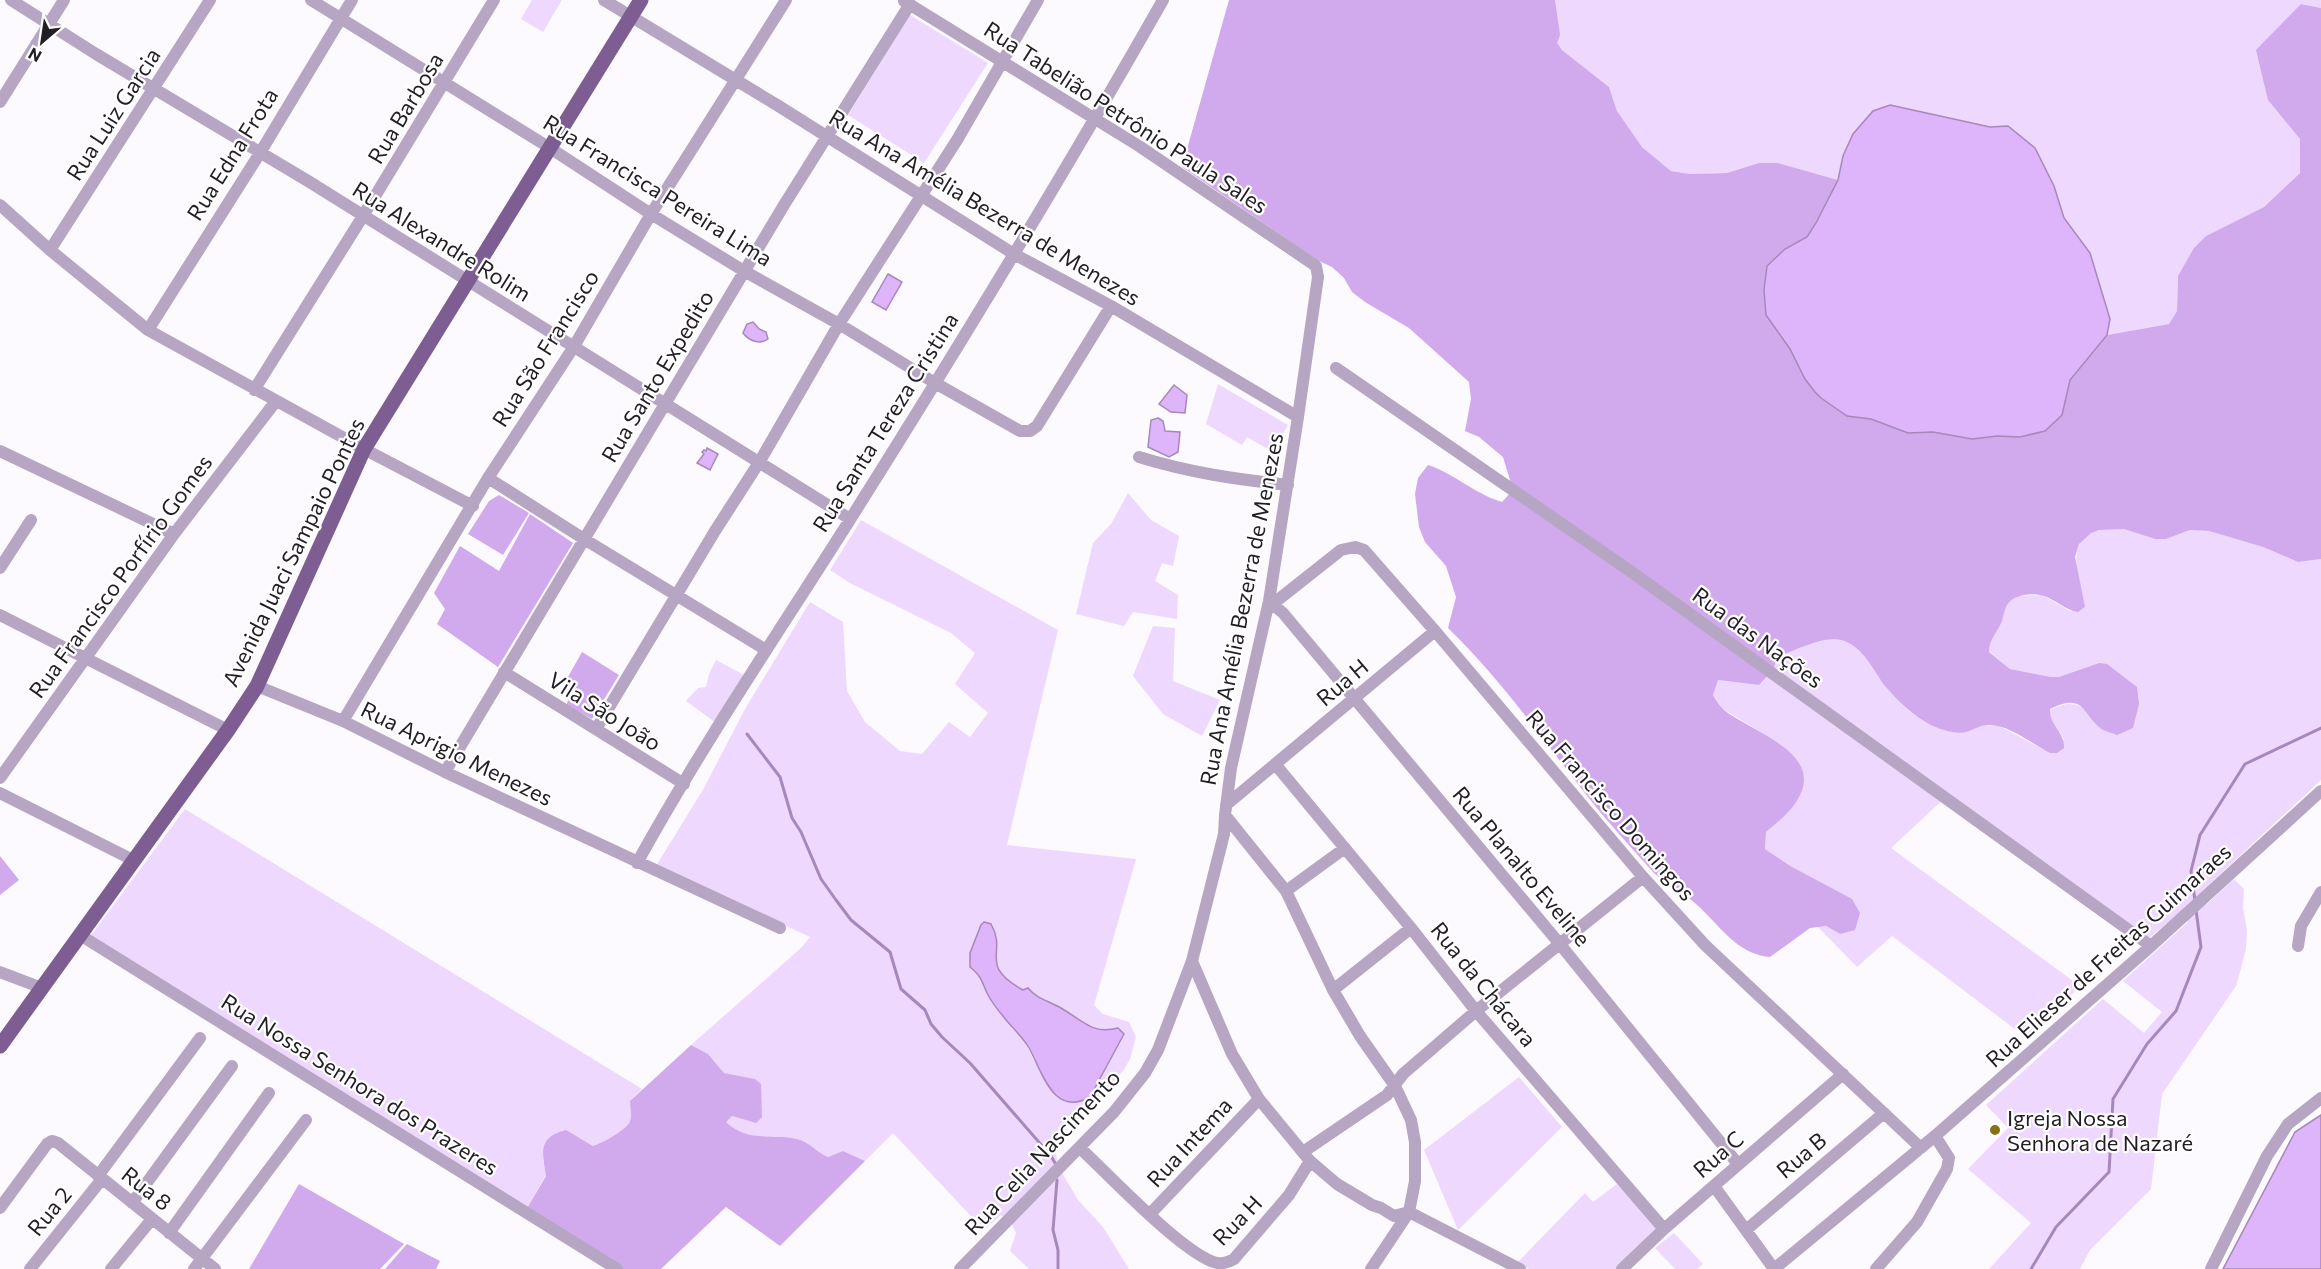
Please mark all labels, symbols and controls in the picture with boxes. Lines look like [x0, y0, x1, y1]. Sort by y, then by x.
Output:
north arrow [12, 12, 72, 72]
street label: Rua Tabelião Petrônio Paula Sales [979, 15, 1273, 219]
street label: Rua Luiz Garcia [60, 43, 166, 185]
text: N [25, 44, 44, 67]
street label: Rua Barbosa [361, 48, 449, 168]
street label: Rua Edna Frota [181, 83, 283, 225]
street label: Rua Ana Amélia Bezerra de Menezes [824, 103, 1146, 311]
street label: Rua Francisca Pereira Lima [539, 108, 777, 272]
street label: Rua Alexandre Rolim [348, 175, 536, 307]
street label: Rua São Francisco [486, 265, 604, 431]
street label: Rua Santo Expedito [595, 285, 719, 467]
street label: Rua Santa Tereza Cristina [806, 307, 964, 537]
street label: Avenida Juaci Sampaio Pontes [216, 413, 370, 691]
street label: Rua Ana Amélia Bezerra de Menezes [1194, 431, 1288, 787]
street label: Rua Francisco Porfírio Gomes [23, 449, 217, 703]
street label: Rua das Nações [1687, 581, 1829, 693]
street label: Rua H [1311, 653, 1373, 711]
street label: Vila São João [544, 666, 666, 756]
street label: Rua Aprigio Menezes [357, 695, 557, 811]
street label: Rua Francisco Domingos [1521, 704, 1701, 906]
street label: Rua Planalto Eveline [1447, 781, 1597, 951]
street label: Rua Elieser de Freitas Guimaraes [1980, 838, 2236, 1072]
street label: Rua da Chácara [1425, 916, 1543, 1052]
street label: Rua Nossa Senhora dos Prazeres [217, 987, 503, 1181]
street label: Rua Celia Nascimento [958, 1064, 1126, 1240]
street label: Rua Intema [1141, 1092, 1237, 1192]
place label: Igreja Nossa Senhora de Nazaré [2007, 1104, 2193, 1156]
marker: Igreja Nossa Senhora de Nazaré [1988, 1123, 2002, 1137]
street label: Rua C [1687, 1125, 1749, 1183]
street label: Rua B [1771, 1126, 1831, 1184]
street label: Rua 8 [117, 1160, 177, 1216]
street label: Rua 2 [21, 1181, 77, 1241]
street label: Rua H [1207, 1189, 1267, 1251]

